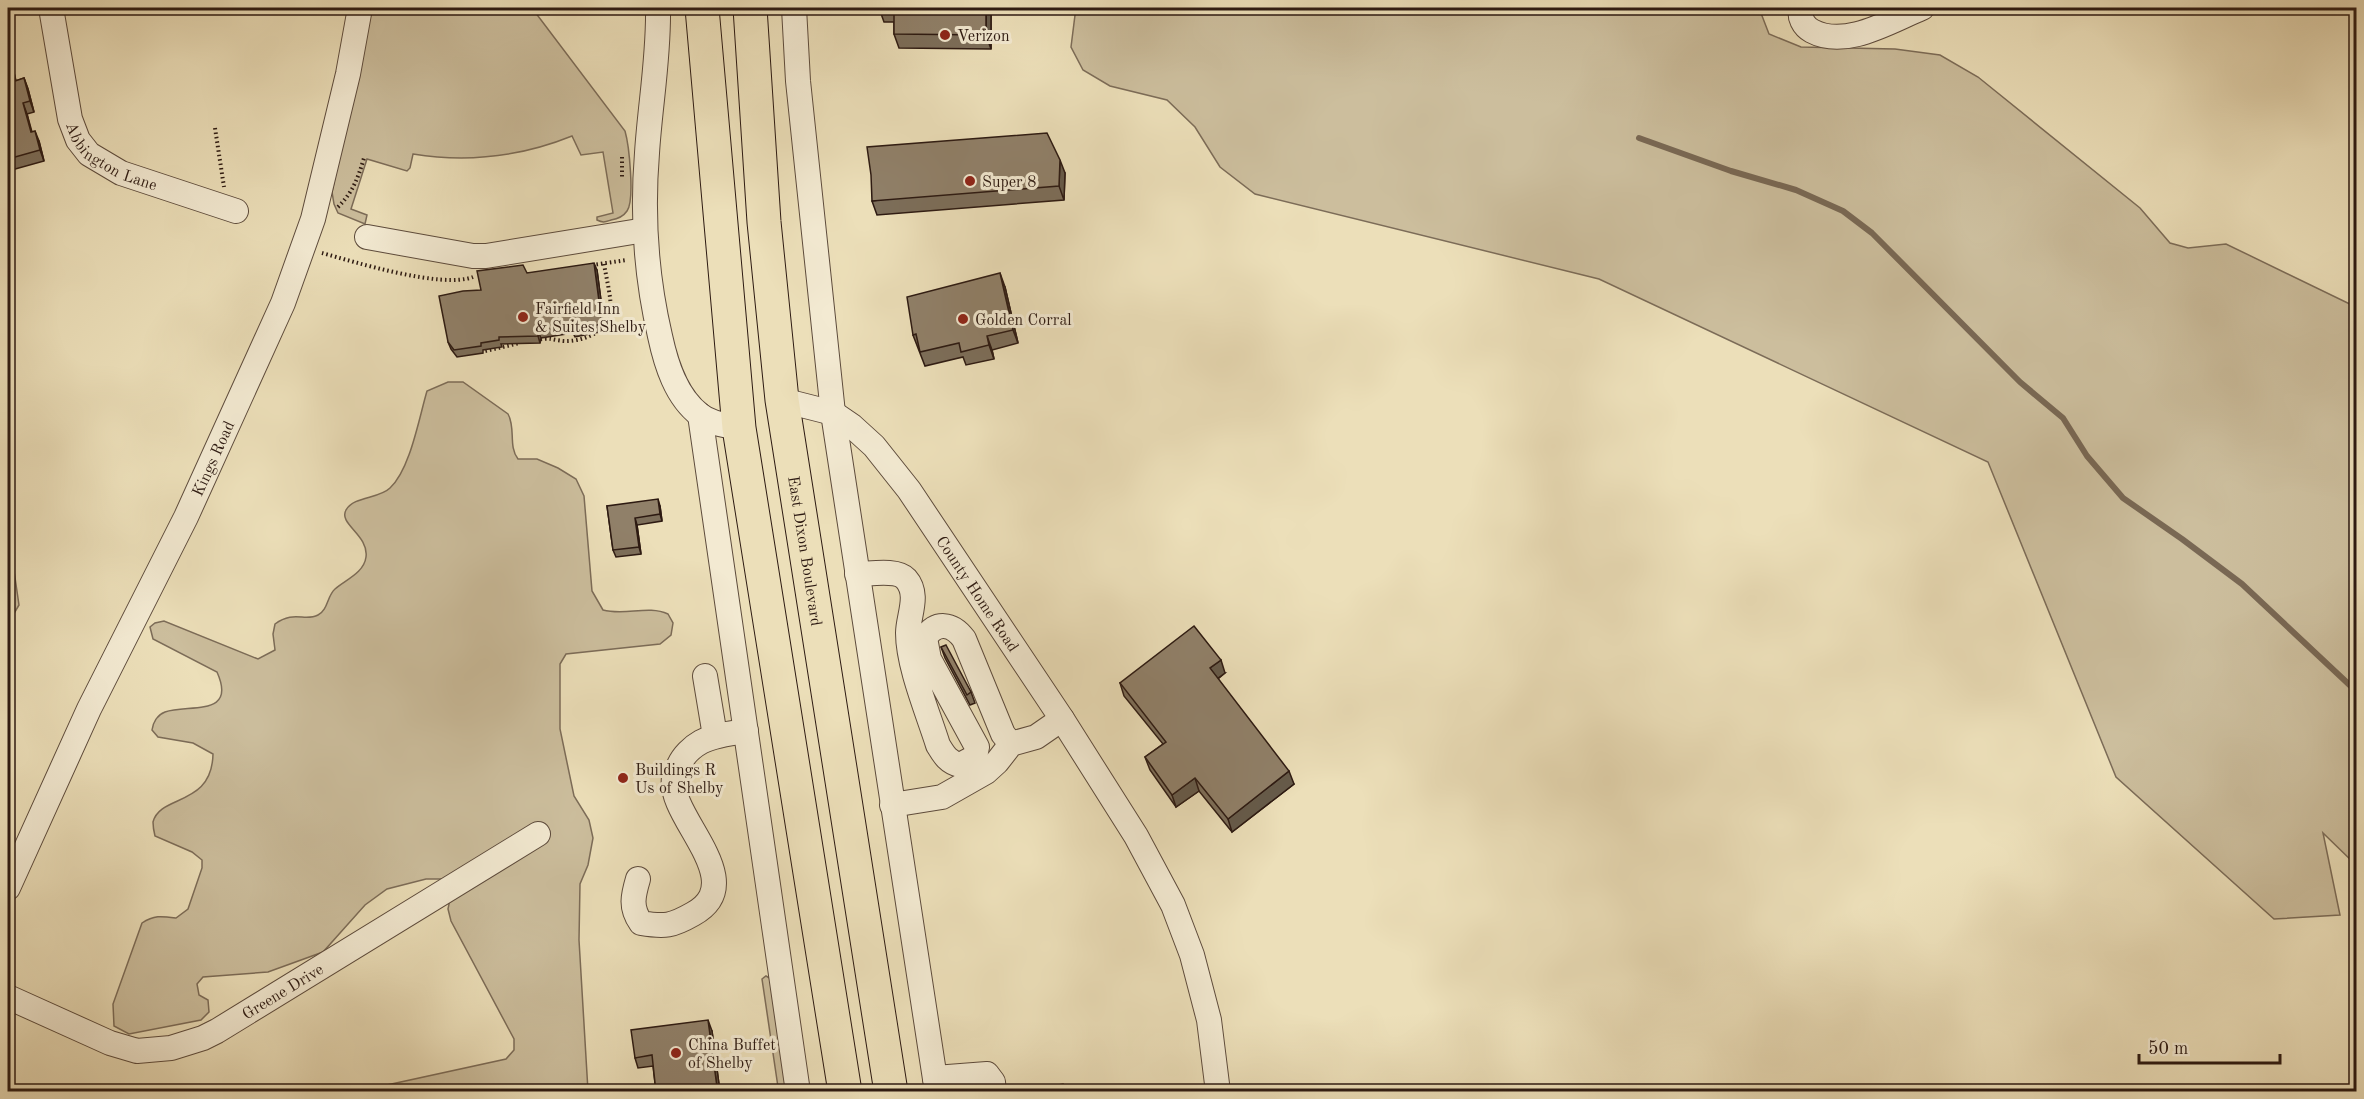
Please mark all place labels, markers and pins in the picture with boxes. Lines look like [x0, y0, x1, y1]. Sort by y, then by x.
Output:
marker: Verizon [938, 28, 952, 42]
place label: Verizon [957, 29, 1010, 45]
marker: Super 8 [963, 174, 977, 188]
place label: Super 8 [982, 175, 1036, 191]
place label: Fairfield Inn & Suites Shelby [535, 302, 647, 336]
marker: Fairfield Inn & Suites Shelby [516, 310, 530, 324]
marker: Golden Corral [956, 312, 970, 326]
place label: Golden Corral [975, 313, 1072, 329]
place label: Buildings R Us of Shelby [635, 763, 724, 797]
marker: Buildings R Us of Shelby [616, 771, 630, 785]
place label: China Buffet of Shelby [688, 1038, 776, 1072]
marker: China Buffet of Shelby [669, 1046, 683, 1060]

